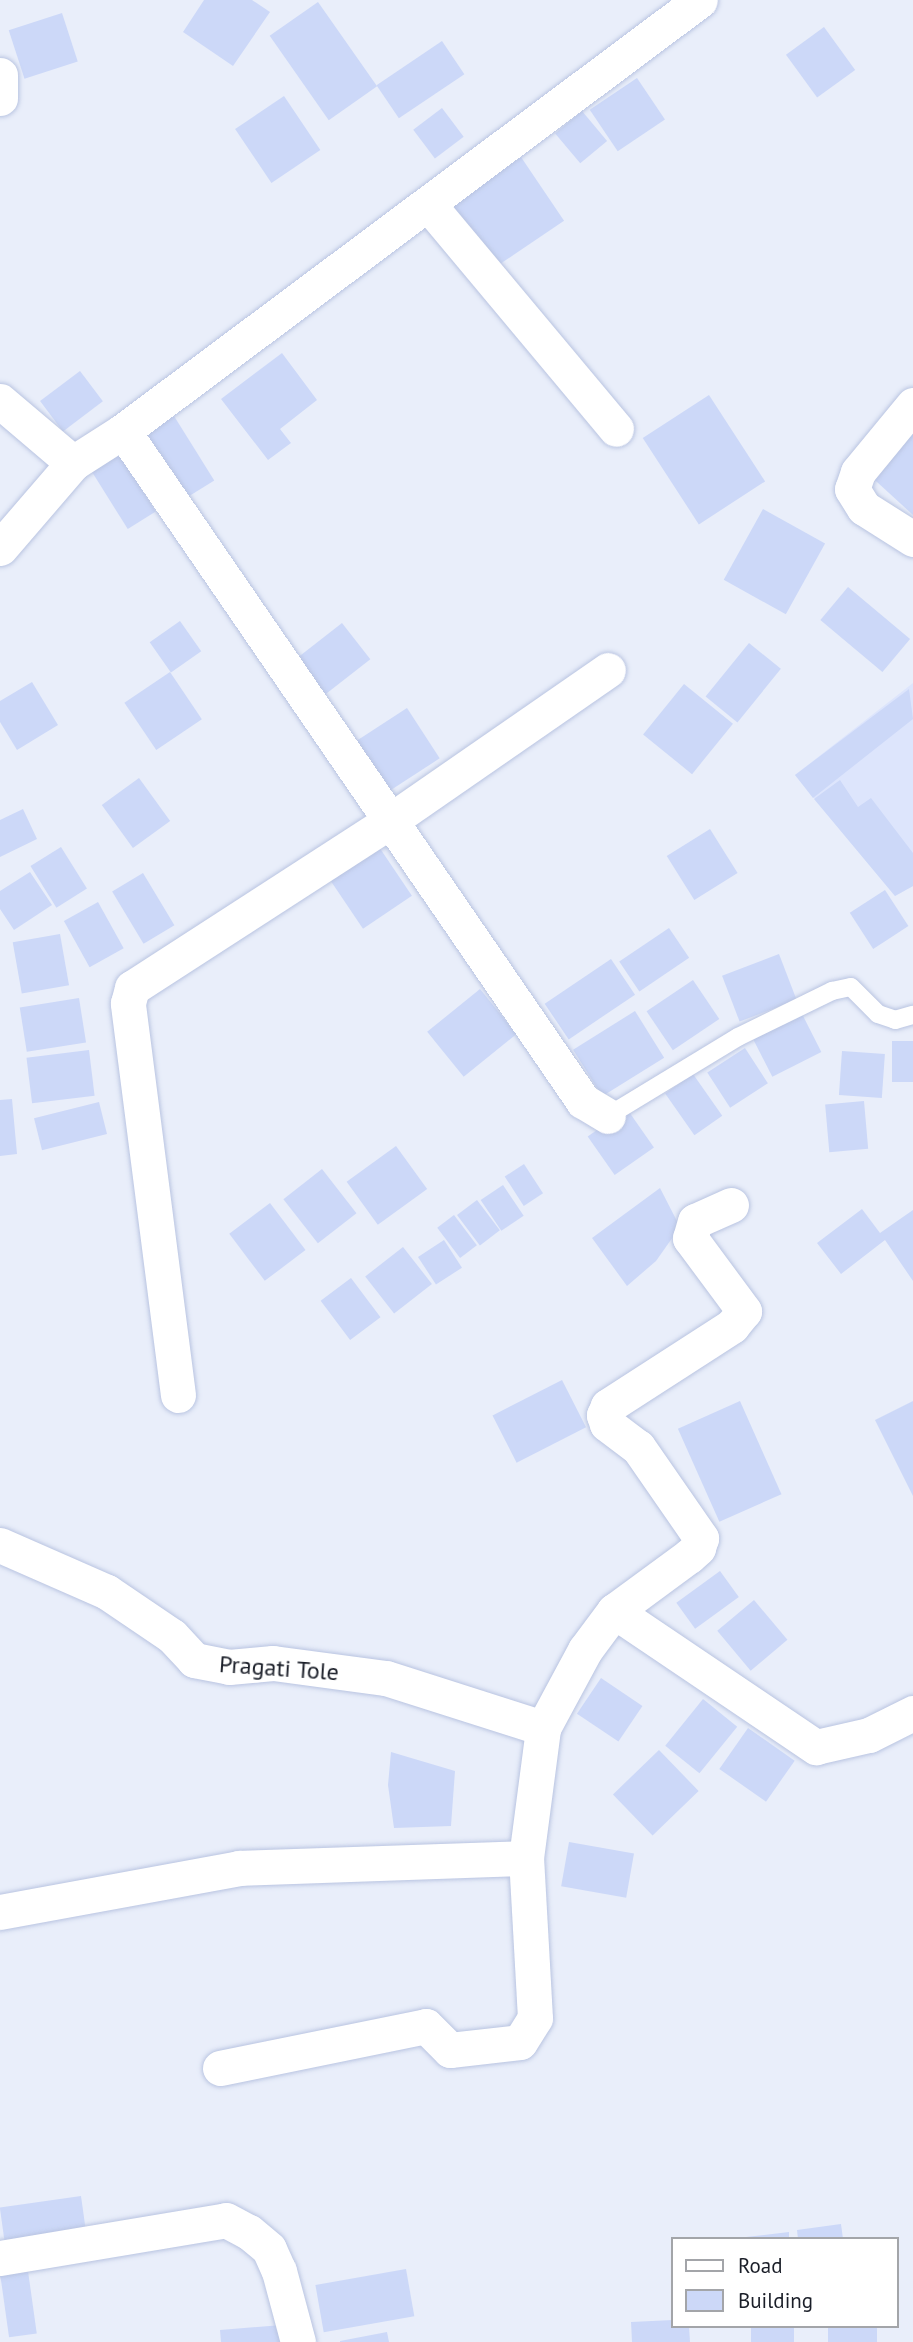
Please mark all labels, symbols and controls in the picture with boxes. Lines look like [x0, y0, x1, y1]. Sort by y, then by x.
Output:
street label: Pragati Tole [218, 1649, 340, 1687]
legend [671, 2237, 899, 2328]
text: Road [738, 2252, 782, 2279]
text: Building [738, 2287, 813, 2314]

